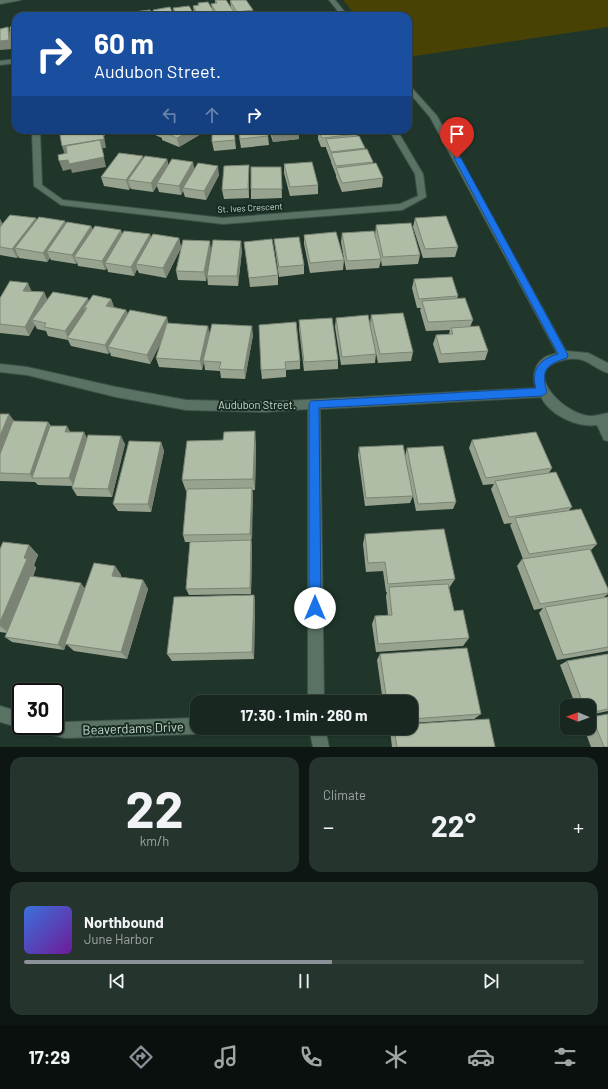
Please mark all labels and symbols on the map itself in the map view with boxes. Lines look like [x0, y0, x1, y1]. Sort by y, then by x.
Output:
pin [440, 117, 474, 158]
street label: St. Ives Crescent [217, 200, 283, 215]
street label: Audubon Street. [218, 398, 296, 411]
position arrow [294, 587, 336, 629]
speed limit sign: 30 [12, 683, 64, 735]
north arrow [560, 699, 596, 735]
street label: Beaverdams Drive [82, 718, 184, 738]

